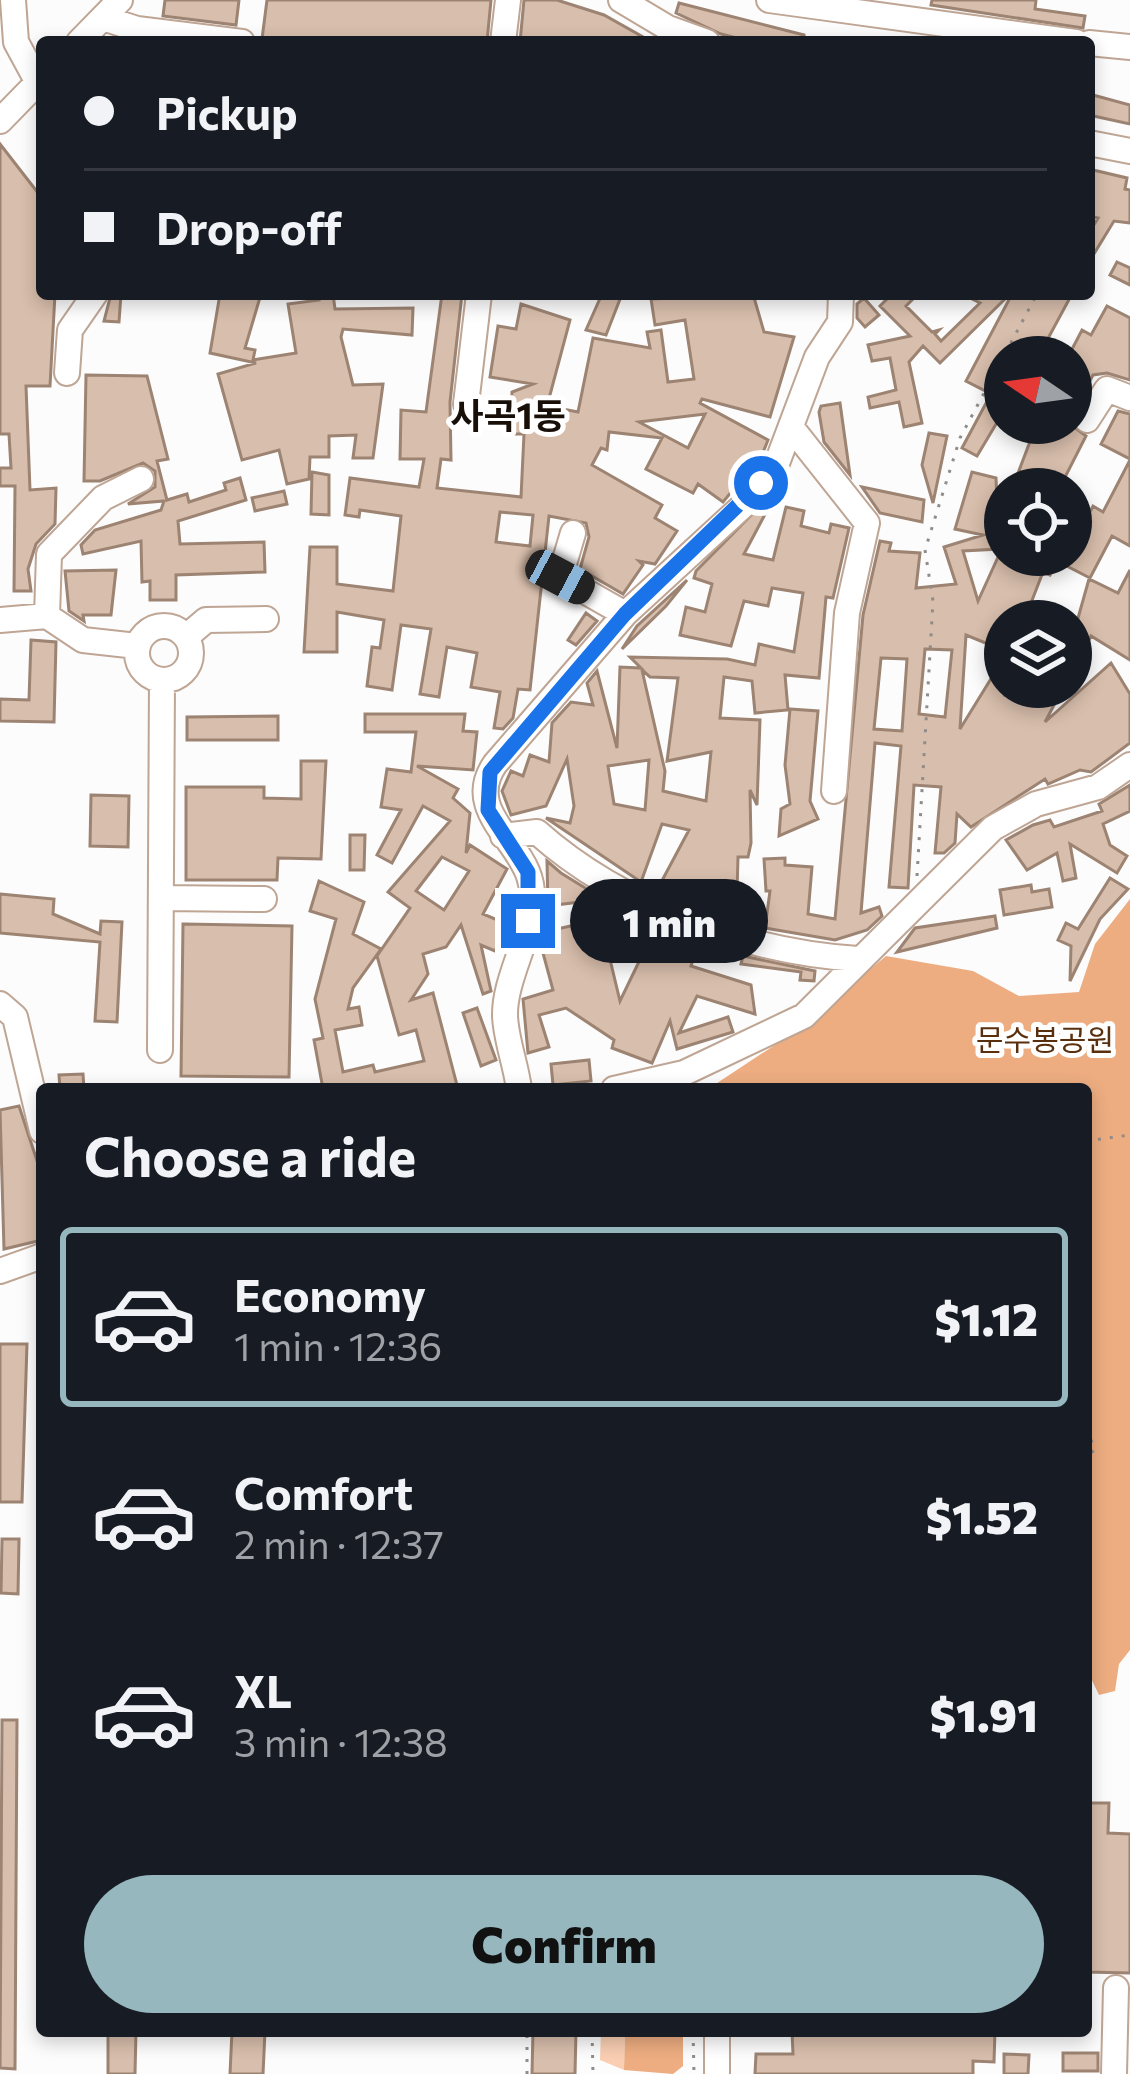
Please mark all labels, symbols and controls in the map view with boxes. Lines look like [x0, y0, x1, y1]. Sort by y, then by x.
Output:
text: Pickup [156, 84, 298, 139]
text: Drop-off [156, 199, 342, 254]
north arrow [984, 336, 1092, 444]
map controls [984, 336, 1092, 708]
district label: 사곡1동 [450, 392, 566, 436]
route start [734, 456, 788, 510]
button: locate [984, 468, 1092, 576]
car [520, 544, 600, 610]
button: layers [984, 600, 1092, 708]
callout: 1 min [570, 879, 768, 963]
route end [501, 894, 555, 948]
text: 1 min [622, 897, 716, 945]
park label: 문수봉공원 [976, 1020, 1114, 1057]
text: Choose a ride [84, 1122, 416, 1188]
icon: car [90, 1263, 198, 1371]
text: Economy [234, 1266, 426, 1321]
text: $1.12 [934, 1290, 1038, 1345]
text: 1 min · 12:36 [234, 1321, 442, 1369]
icon: car [90, 1461, 198, 1569]
text: Comfort [234, 1464, 413, 1519]
text: $1.52 [926, 1488, 1038, 1543]
text: 2 min · 12:37 [234, 1519, 444, 1567]
icon: car [90, 1659, 198, 1767]
text: XL [234, 1662, 292, 1717]
text: $1.91 [930, 1686, 1038, 1741]
text: 3 min · 12:38 [234, 1717, 448, 1765]
button: Confirm [84, 1875, 1044, 2013]

